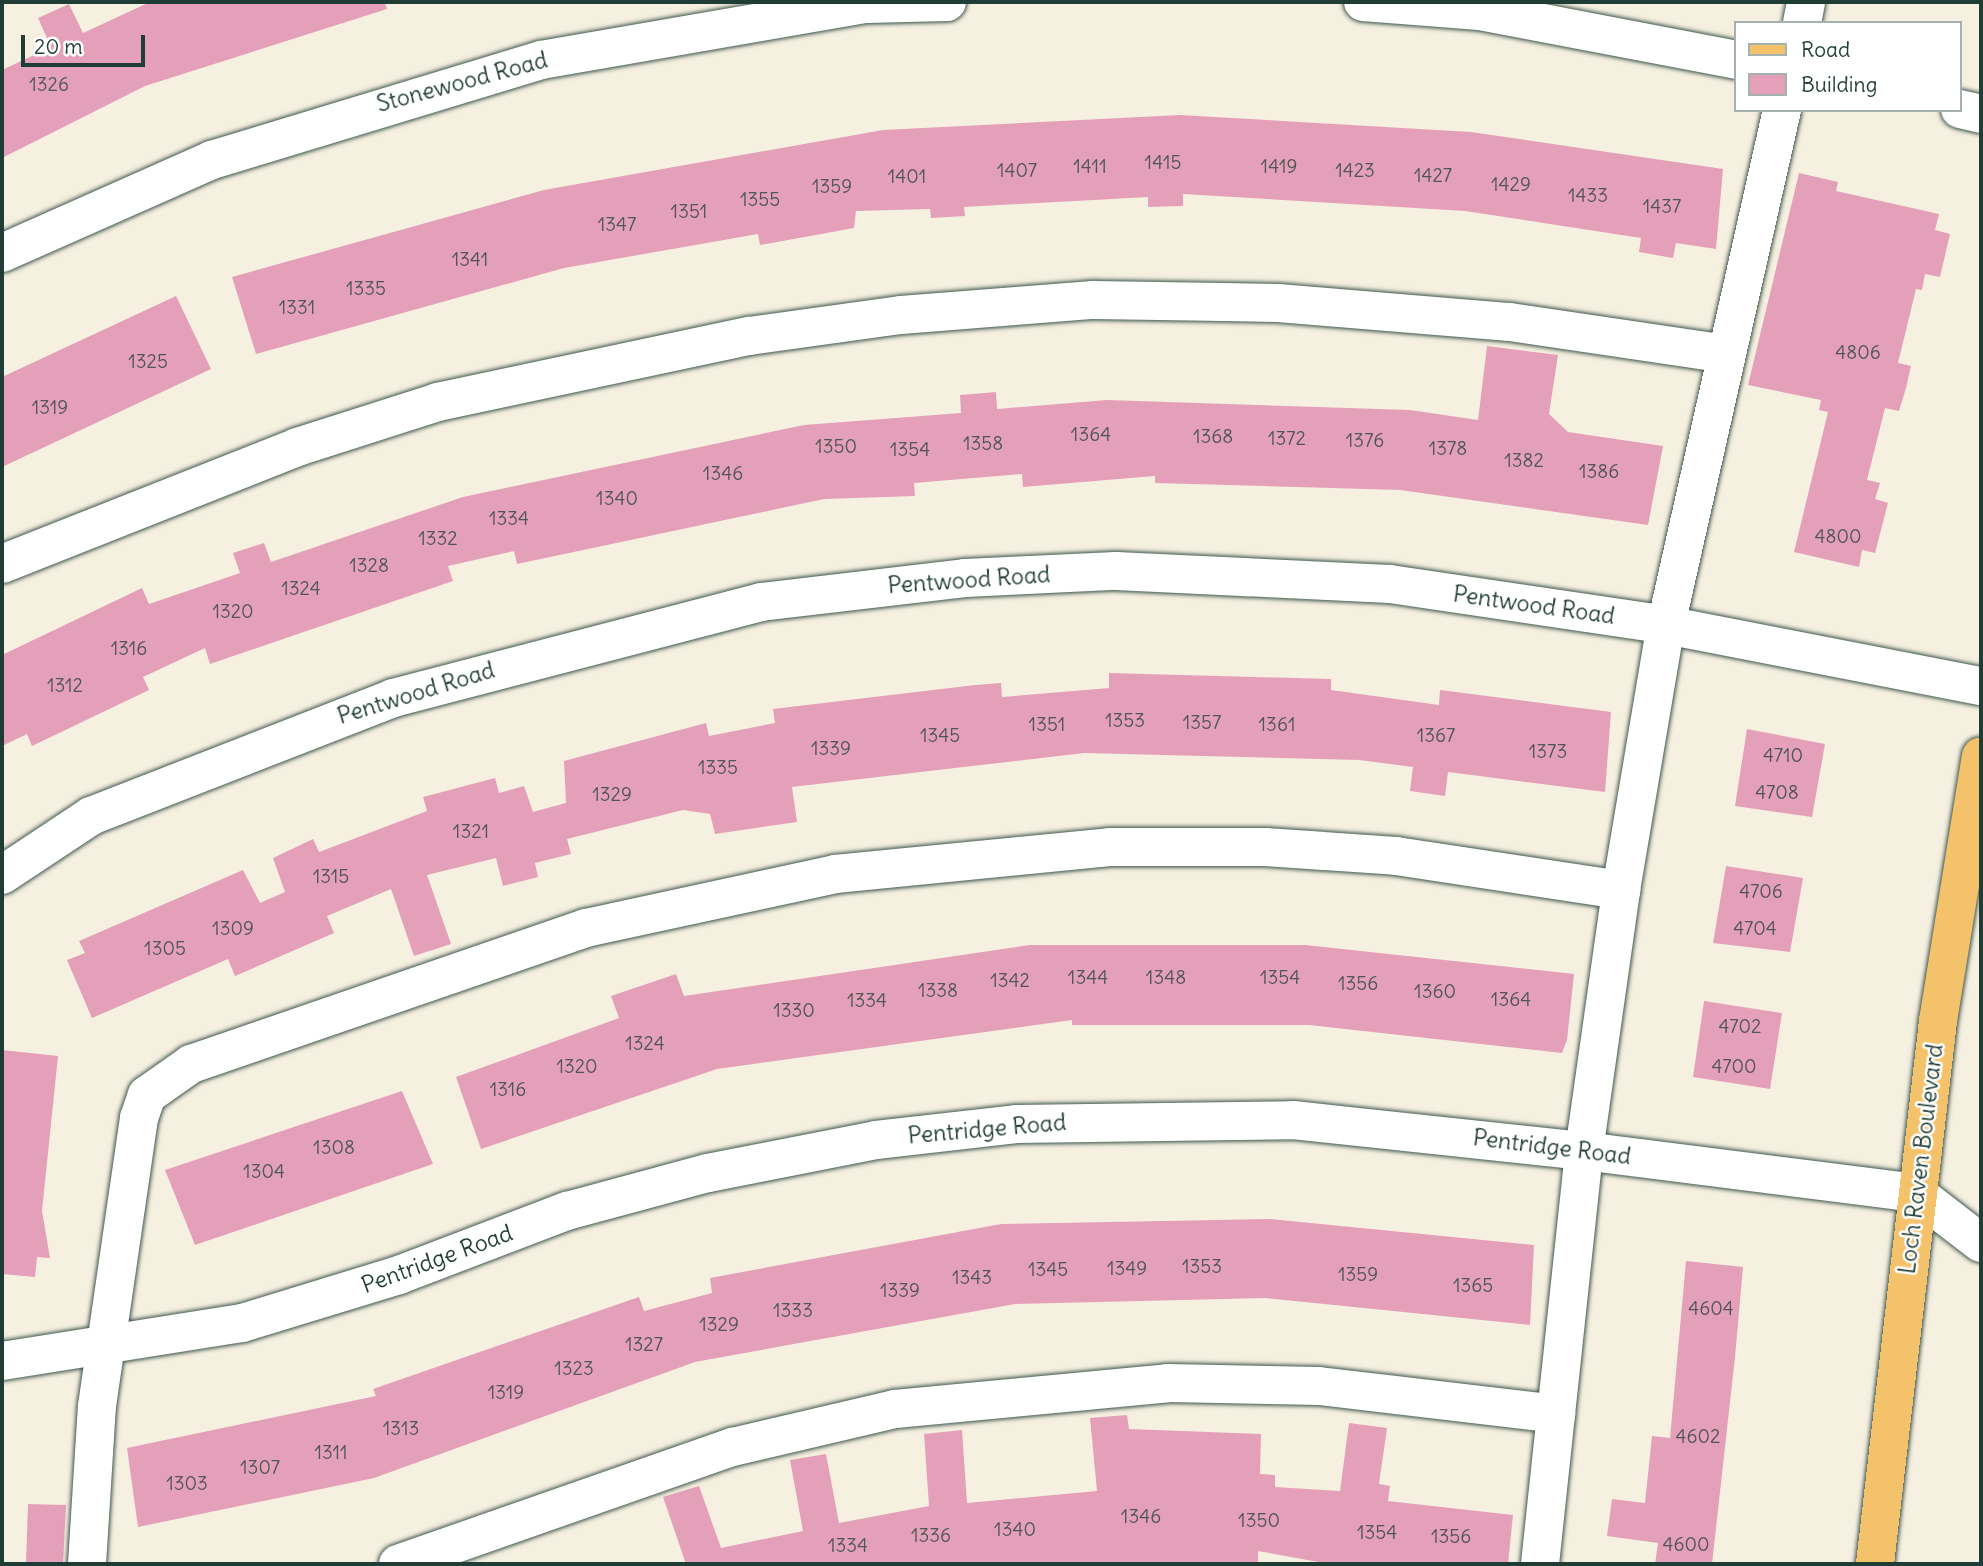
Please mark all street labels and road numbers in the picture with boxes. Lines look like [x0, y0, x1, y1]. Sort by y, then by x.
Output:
street label: Stonewood Road [374, 46, 550, 118]
street label: Pentwood Road [887, 561, 1051, 599]
street label: Pentwood Road [1451, 580, 1617, 630]
street label: Pentwood Road [334, 656, 498, 730]
street label: Loch Raven Boulevard [1893, 1042, 1949, 1276]
street label: Pentridge Road [907, 1108, 1067, 1150]
street label: Pentridge Road [1471, 1124, 1633, 1170]
street label: Pentridge Road [358, 1219, 516, 1299]

